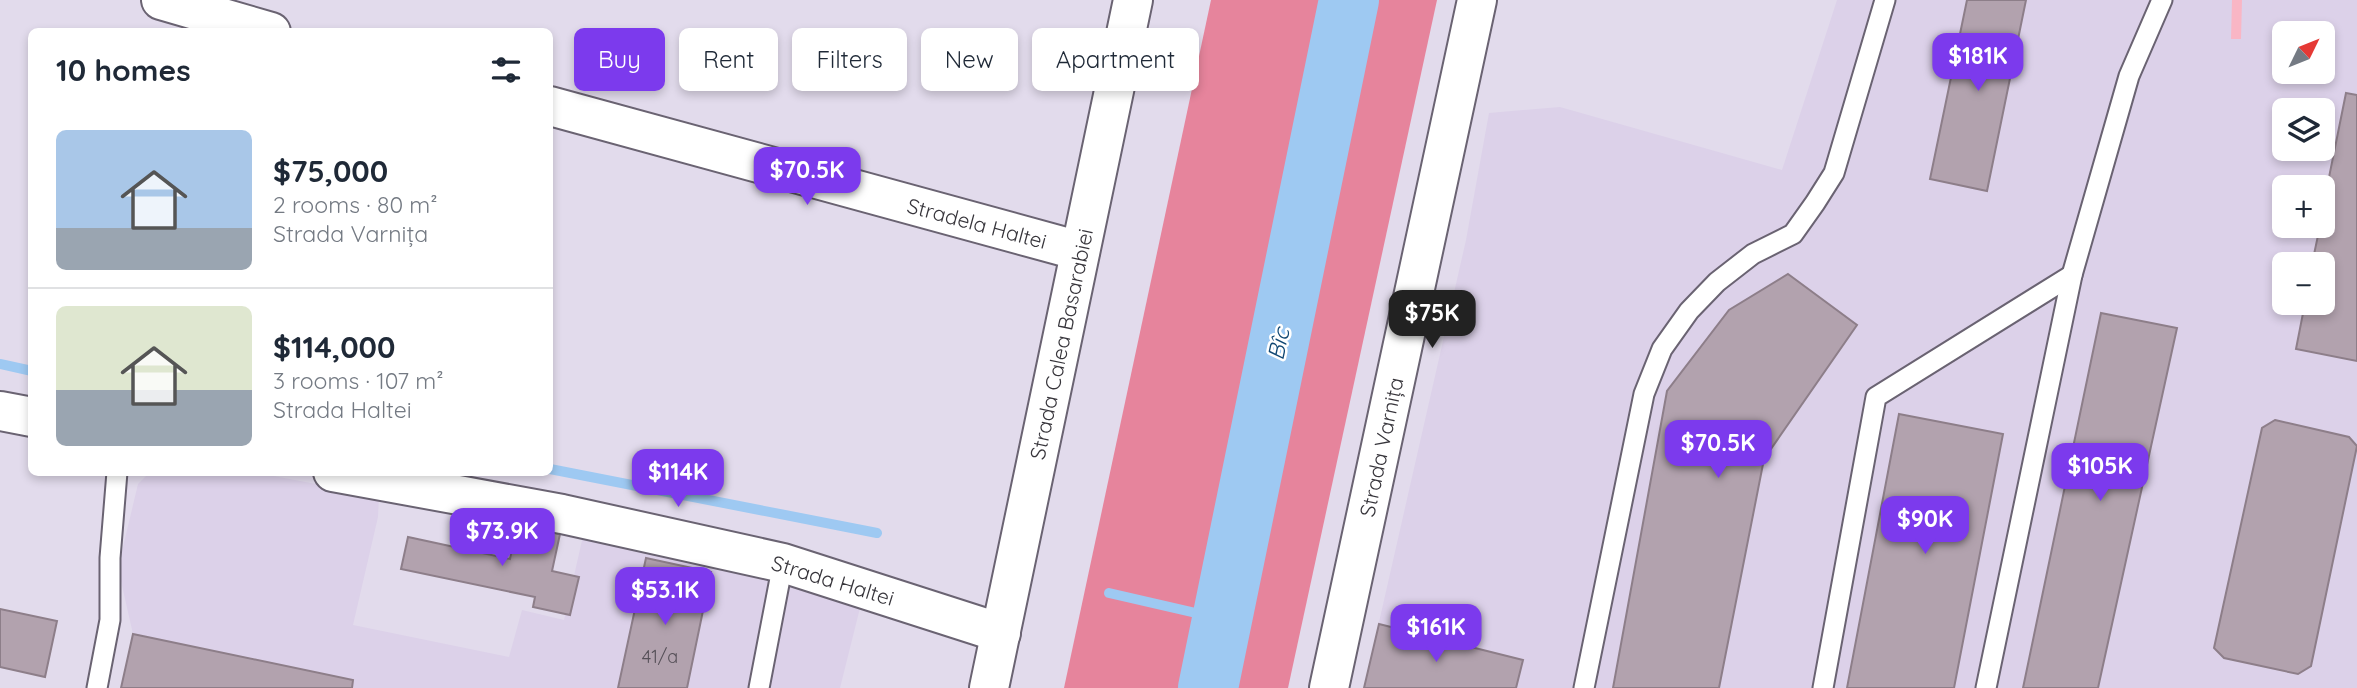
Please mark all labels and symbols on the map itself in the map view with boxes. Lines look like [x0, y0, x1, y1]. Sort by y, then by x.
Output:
north arrow [2272, 21, 2334, 84]
pin: $181K [1929, 34, 2027, 93]
pin: $70.5K [750, 148, 864, 207]
street label: Stradela Haltei [904, 192, 1050, 254]
street label: Strada Calea Basarabiei [1024, 226, 1098, 462]
pin: $75K [1391, 290, 1473, 350]
water label: Bîc [1261, 323, 1296, 363]
street label: Strada Varnița [1354, 375, 1408, 519]
pin: $70.5K [1661, 420, 1775, 480]
pin: $105K [2051, 444, 2149, 503]
pin: $114K [629, 449, 727, 509]
pin: $90K [1884, 496, 1966, 556]
pin: $73.9K [445, 508, 559, 568]
street label: Strada Haltei [769, 549, 897, 611]
pin: $53.1K [608, 568, 722, 627]
pin: $161K [1387, 604, 1485, 664]
house number: 41/a [642, 645, 678, 668]

